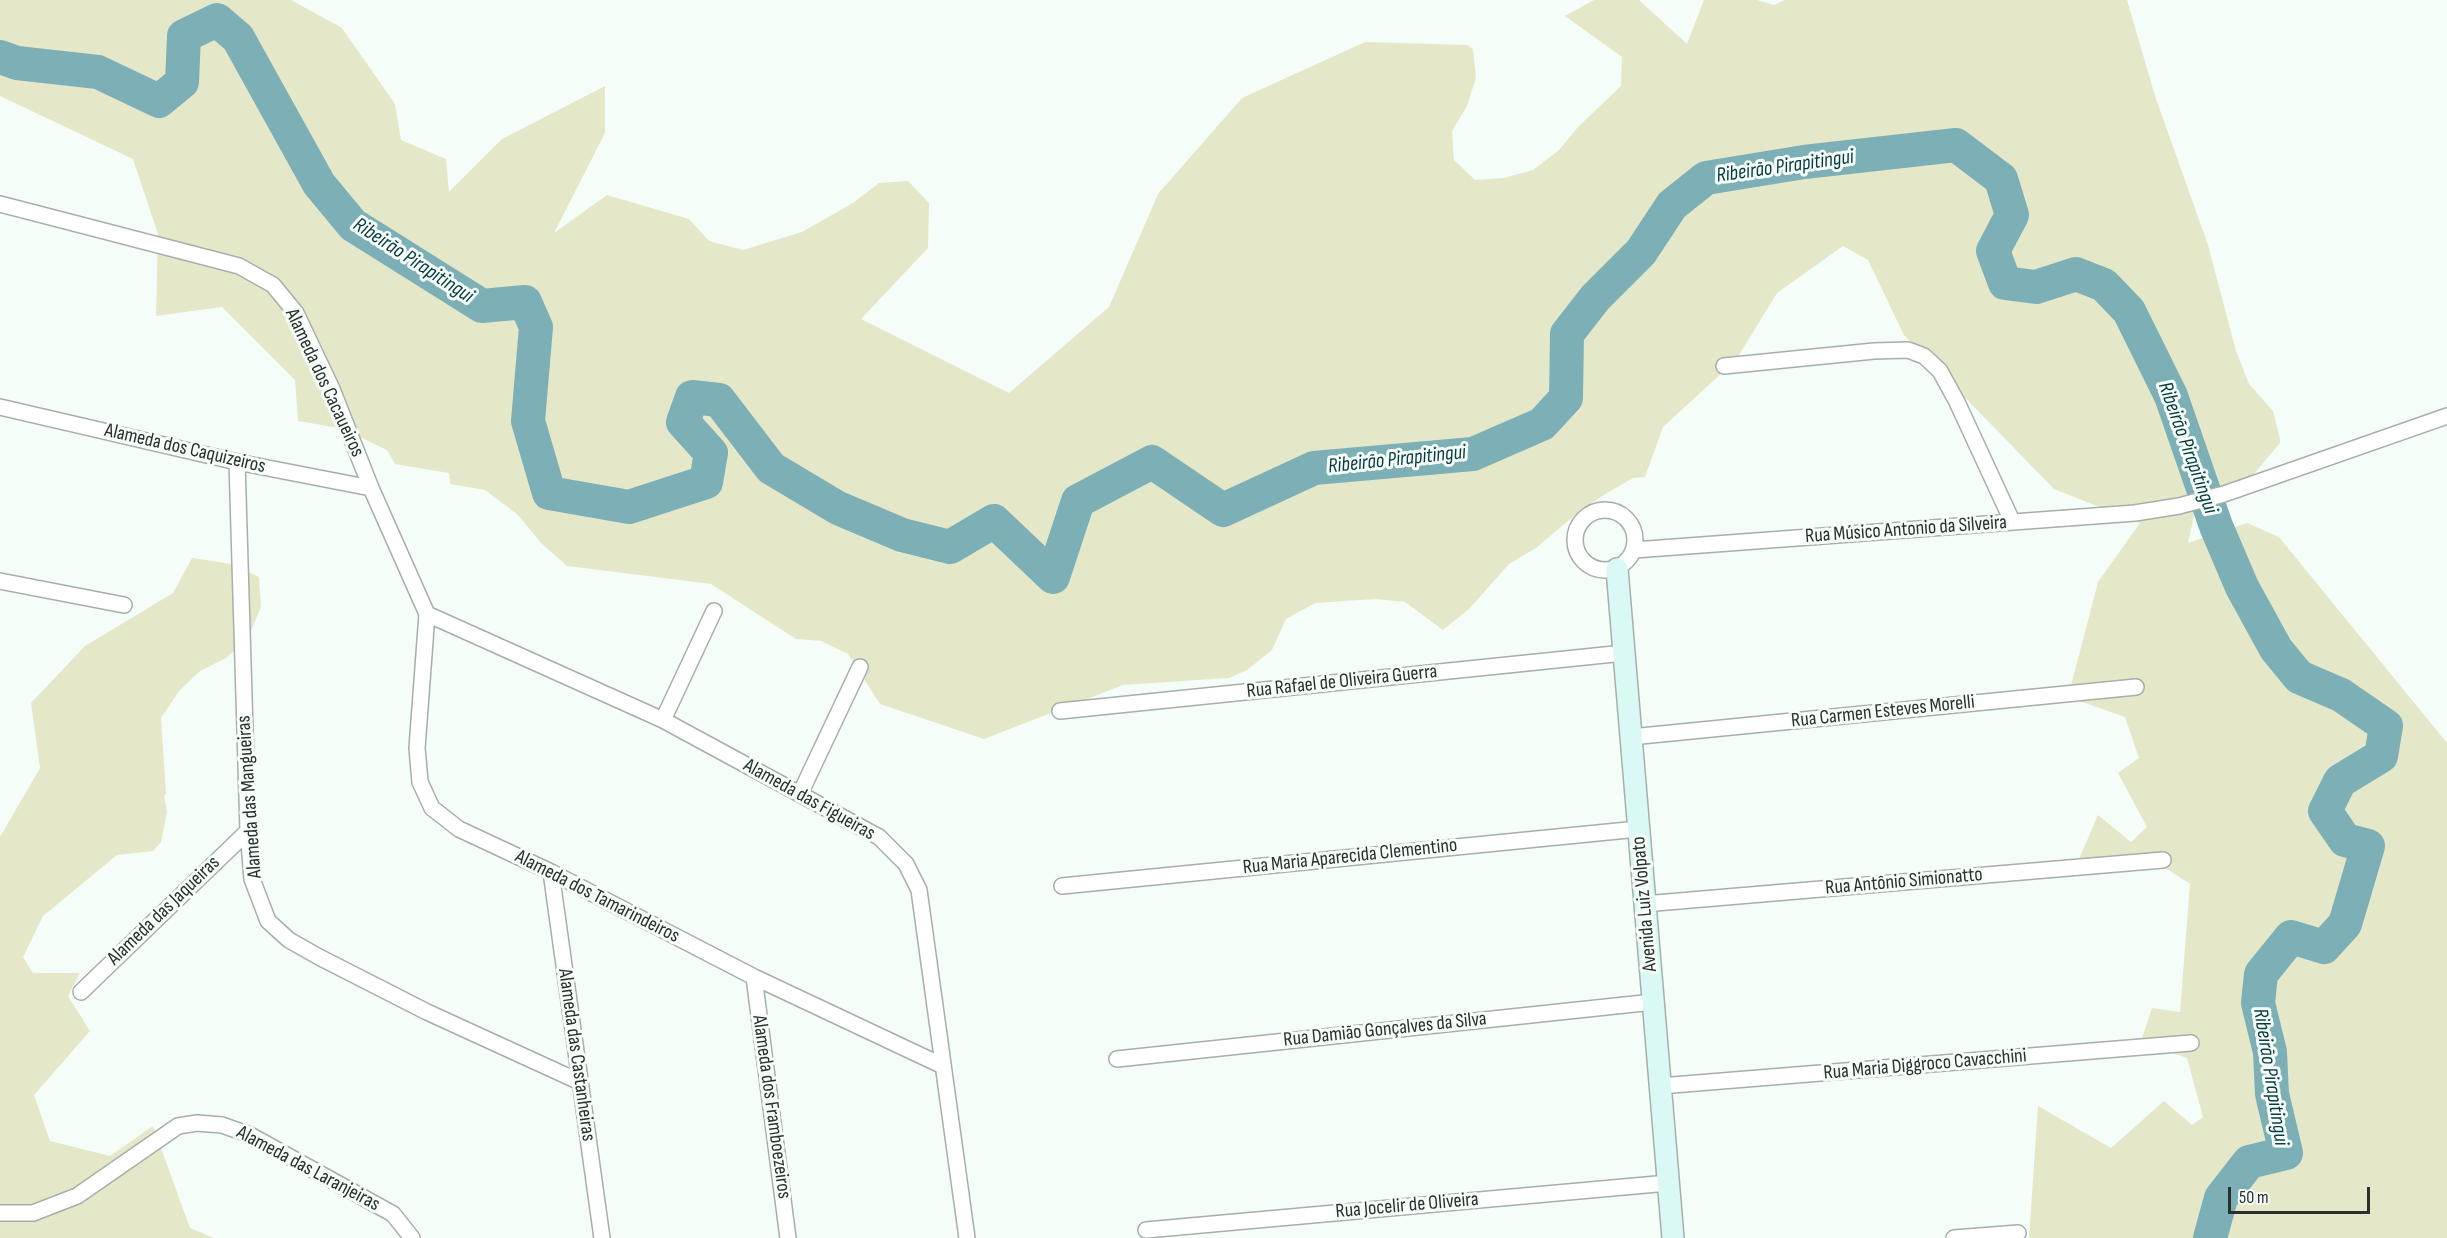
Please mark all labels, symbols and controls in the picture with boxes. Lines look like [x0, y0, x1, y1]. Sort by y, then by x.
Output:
water label: Ribeirão Pirapitingui [1715, 145, 1855, 189]
water label: Ribeirão Pirapitingui [348, 213, 478, 309]
street label: Alameda dos Cacaueiros [279, 305, 369, 461]
water label: Ribeirão Pirapitingui [2151, 379, 2223, 517]
street label: Alameda dos Caquizeiros [102, 419, 268, 479]
water label: Ribeirão Pirapitingui [1327, 440, 1467, 480]
street label: Rua Músico Antonio da Silveira [1804, 511, 2008, 549]
street label: Rua Rafael de Oliveira Guerra [1245, 660, 1439, 704]
street label: Rua Carmen Esteves Morelli [1790, 690, 1976, 734]
street label: Alameda das Mangueiras [232, 715, 268, 879]
street label: Alameda das Figueiras [739, 754, 879, 846]
street label: Rua Maria Aparecida Clementino [1242, 834, 1458, 880]
street label: Avenida Luiz Volpato [1627, 835, 1663, 973]
street label: Alameda dos Tamarindeiros [511, 845, 683, 949]
street label: Alameda das Jaqueiras [103, 851, 225, 971]
street label: Rua Antônio Simionatto [1824, 863, 1984, 901]
street label: Alameda das Castanheiras [552, 967, 600, 1143]
street label: Rua Damião Gonçalves da Silva [1282, 1007, 1488, 1053]
water label: Ribeirão Pirapitingui [2247, 1007, 2293, 1147]
street label: Alameda dos Framboezeiros [746, 1014, 796, 1200]
street label: Rua Maria Diggroco Cavacchini [1823, 1044, 2027, 1086]
street label: Alameda das Laranjeiras [232, 1121, 384, 1217]
scale bar [2231, 1175, 2374, 1213]
text: 50 m [2239, 1187, 2269, 1208]
street label: Rua Jocelir de Oliveira [1335, 1188, 1479, 1224]

